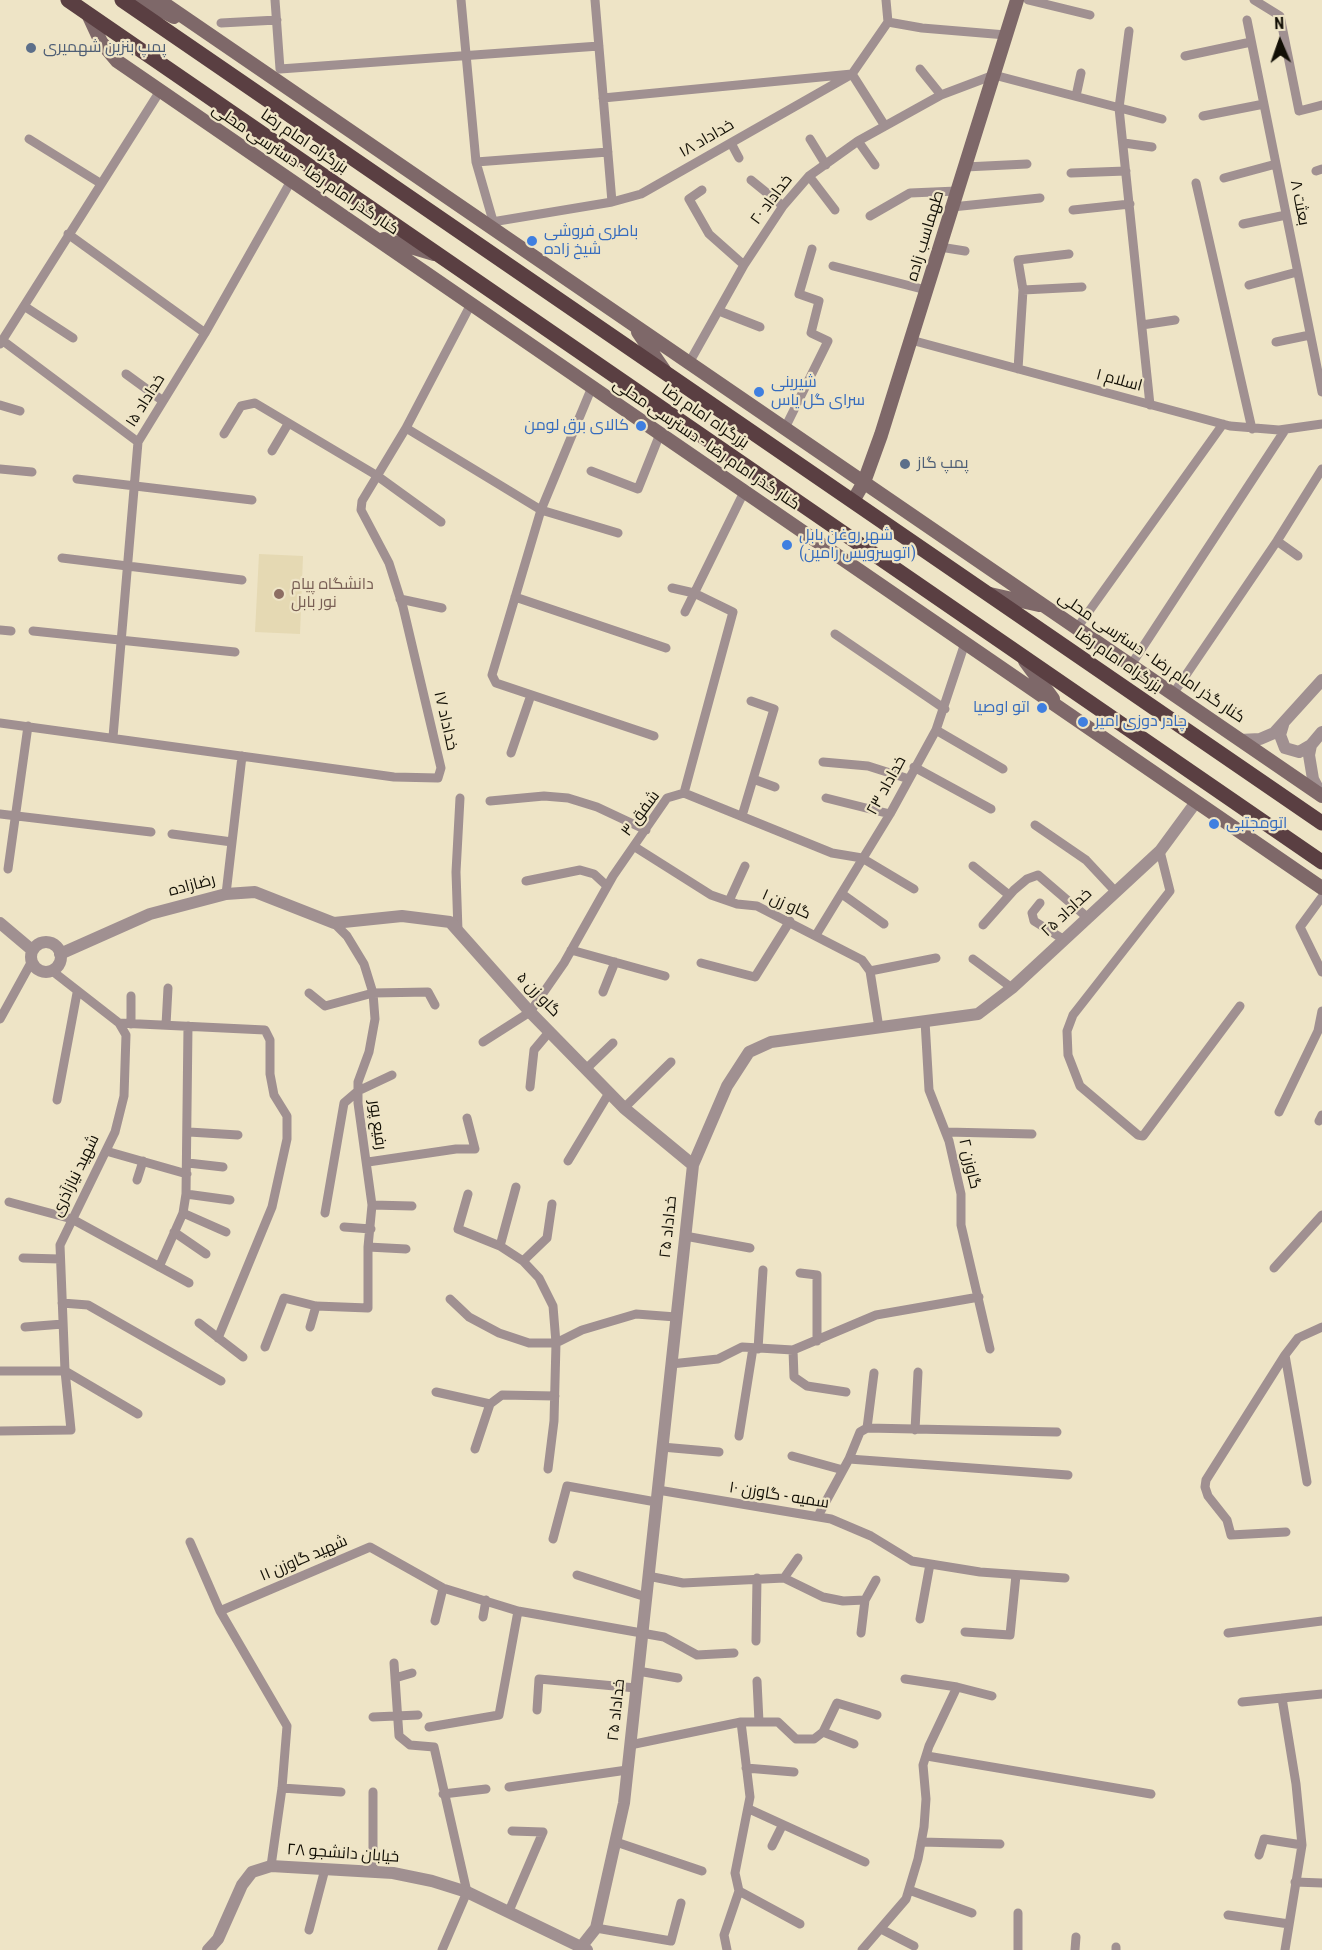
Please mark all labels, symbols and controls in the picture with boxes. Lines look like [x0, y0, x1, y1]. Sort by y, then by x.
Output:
north arrow [1250, 12, 1310, 72]
text: N [1274, 14, 1285, 33]
place label: پمپ بنزین شهمیری [43, 38, 166, 58]
marker: پمپ بنزین شهمیری [24, 41, 38, 55]
street label: کنار گذر امام رضا - دسترسی محلی [208, 100, 402, 240]
street label: بزرگراه امام رضا [257, 106, 351, 178]
street label: خداداد ۱۸ [676, 116, 738, 162]
street label: خداداد ۲۰ [747, 171, 797, 229]
street label: بعثت ۸ [1285, 179, 1313, 227]
street label: طهماسب زاده [903, 188, 949, 284]
place label: باطری فروشی شیخ زاده [544, 222, 638, 260]
marker: باطری فروشی شیخ زاده [525, 234, 539, 248]
street label: اسلام ۱ [1094, 366, 1144, 396]
street label: خداداد ۱۵ [122, 371, 170, 431]
place label: شیرینی سرای گل یاس [771, 373, 865, 411]
street label: کنار گذر امام رضا - دسترسی محلی [609, 375, 803, 515]
street label: بزرگراه امام رضا [658, 381, 752, 453]
marker: شیرینی سرای گل یاس [752, 385, 766, 399]
place label: کالای برق لومن [524, 416, 629, 436]
marker: کالای برق لومن [634, 419, 648, 433]
place label: پمپ گاز [917, 454, 969, 474]
marker: پمپ گاز [898, 457, 912, 471]
place label: شهر روغن بابل (اتوسرویس رامین) [799, 526, 916, 564]
marker: شهر روغن بابل (اتوسرویس رامین) [780, 538, 794, 552]
place label: دانشگاه پیام نور بابل [291, 575, 374, 613]
marker: دانشگاه پیام نور بابل [272, 587, 286, 601]
street label: کنار گذر امام رضا - دسترسی محلی [1054, 588, 1248, 728]
street label: بزرگراه امام رضا [1071, 625, 1165, 697]
street label: خداداد ۱۷ [429, 690, 461, 752]
place label: اتو اوصیا [973, 698, 1030, 718]
marker: اتو اوصیا [1035, 701, 1049, 715]
place label: چادر دوزی امیر [1095, 712, 1187, 732]
marker: چادر دوزی امیر [1076, 715, 1090, 729]
street label: خداداد ۲۳ [863, 753, 911, 819]
street label: شفق ۳ [618, 787, 664, 841]
place label: اتومجتبی [1226, 814, 1287, 834]
marker: اتومجتبی [1207, 817, 1221, 831]
street label: رضازاده [167, 871, 217, 901]
street label: خداداد ۲۵ [1038, 885, 1096, 941]
street label: گاو زن ۱ [759, 886, 813, 924]
street label: گاو زن ۵ [512, 968, 564, 1022]
street label: رفیع پور [364, 1099, 390, 1151]
street label: شهید نیازآذری [48, 1132, 104, 1220]
street label: گاوزن ۲ [954, 1137, 984, 1191]
street label: خداداد ۲۵ [656, 1195, 682, 1259]
street label: سمیه - گاوزن ۱۰ [728, 1479, 830, 1513]
street label: شهید گاوزن ۱۱ [257, 1532, 351, 1586]
street label: خداداد ۲۵ [604, 1678, 630, 1742]
street label: خیابان دانشجو ۲۸ [286, 1840, 400, 1868]

